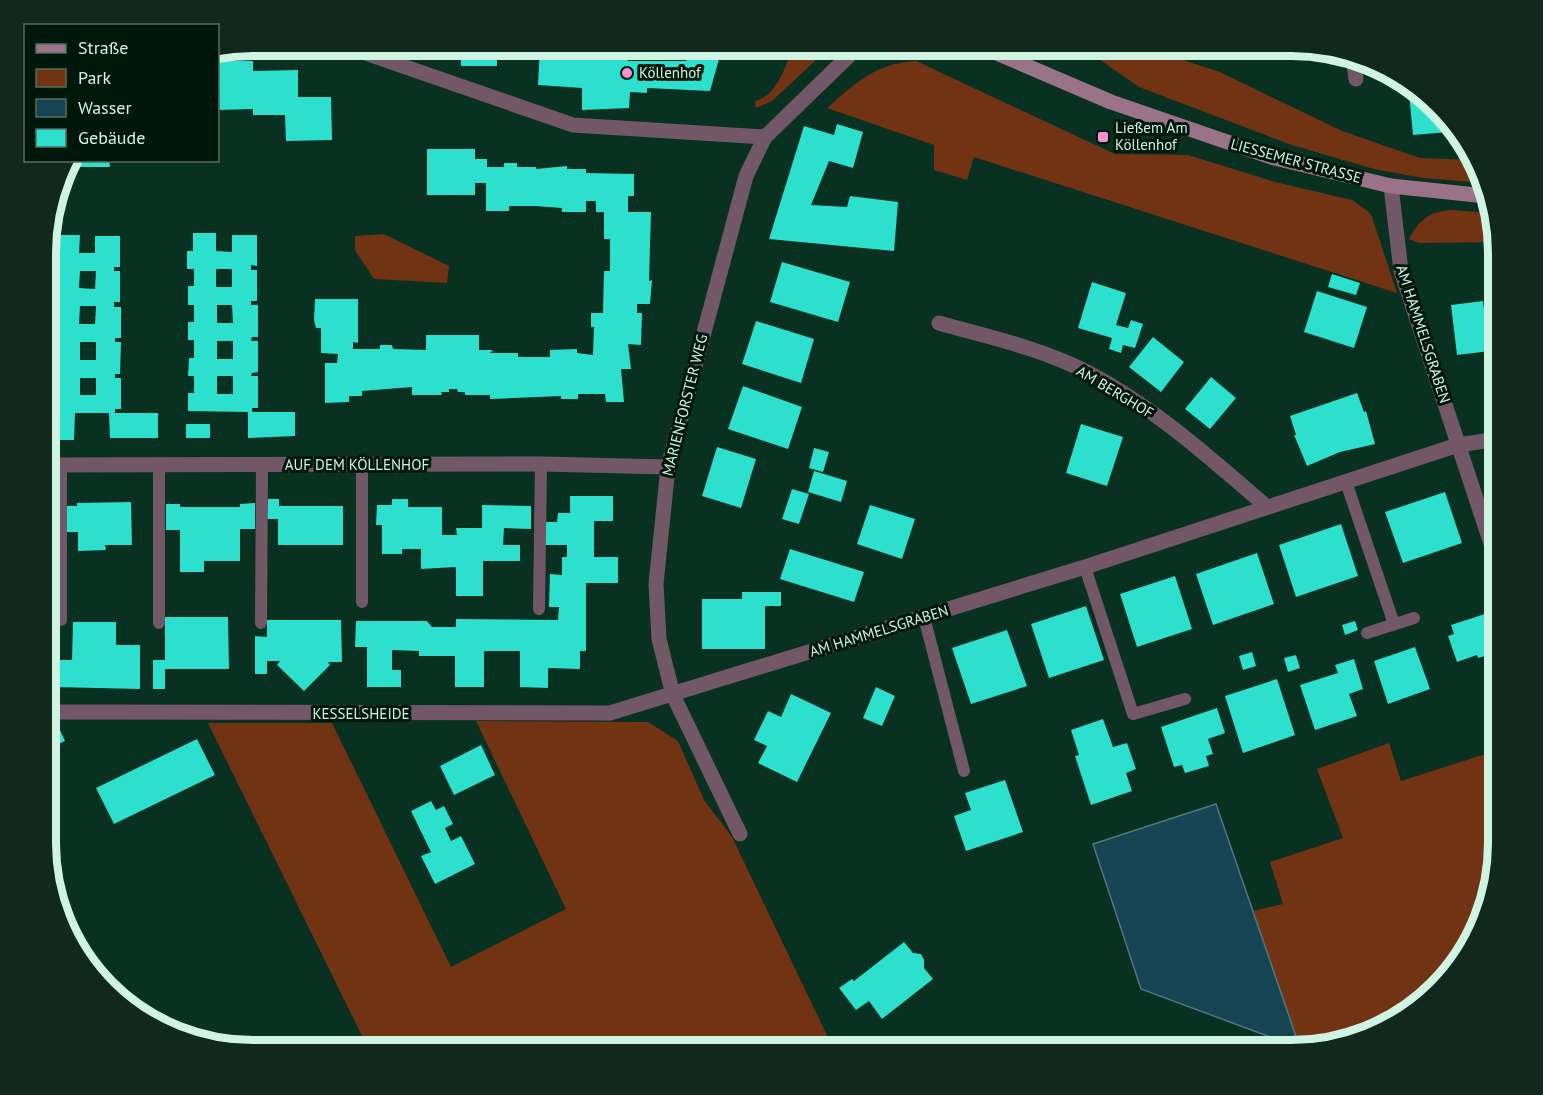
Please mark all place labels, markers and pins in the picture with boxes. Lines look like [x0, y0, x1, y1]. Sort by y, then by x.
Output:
place label: Köllenhof [639, 63, 702, 82]
marker: Köllenhof [620, 66, 634, 80]
place label: Ließem Am Köllenhof [1115, 118, 1188, 154]
marker: Ließem Am Köllenhof [1096, 130, 1110, 144]

